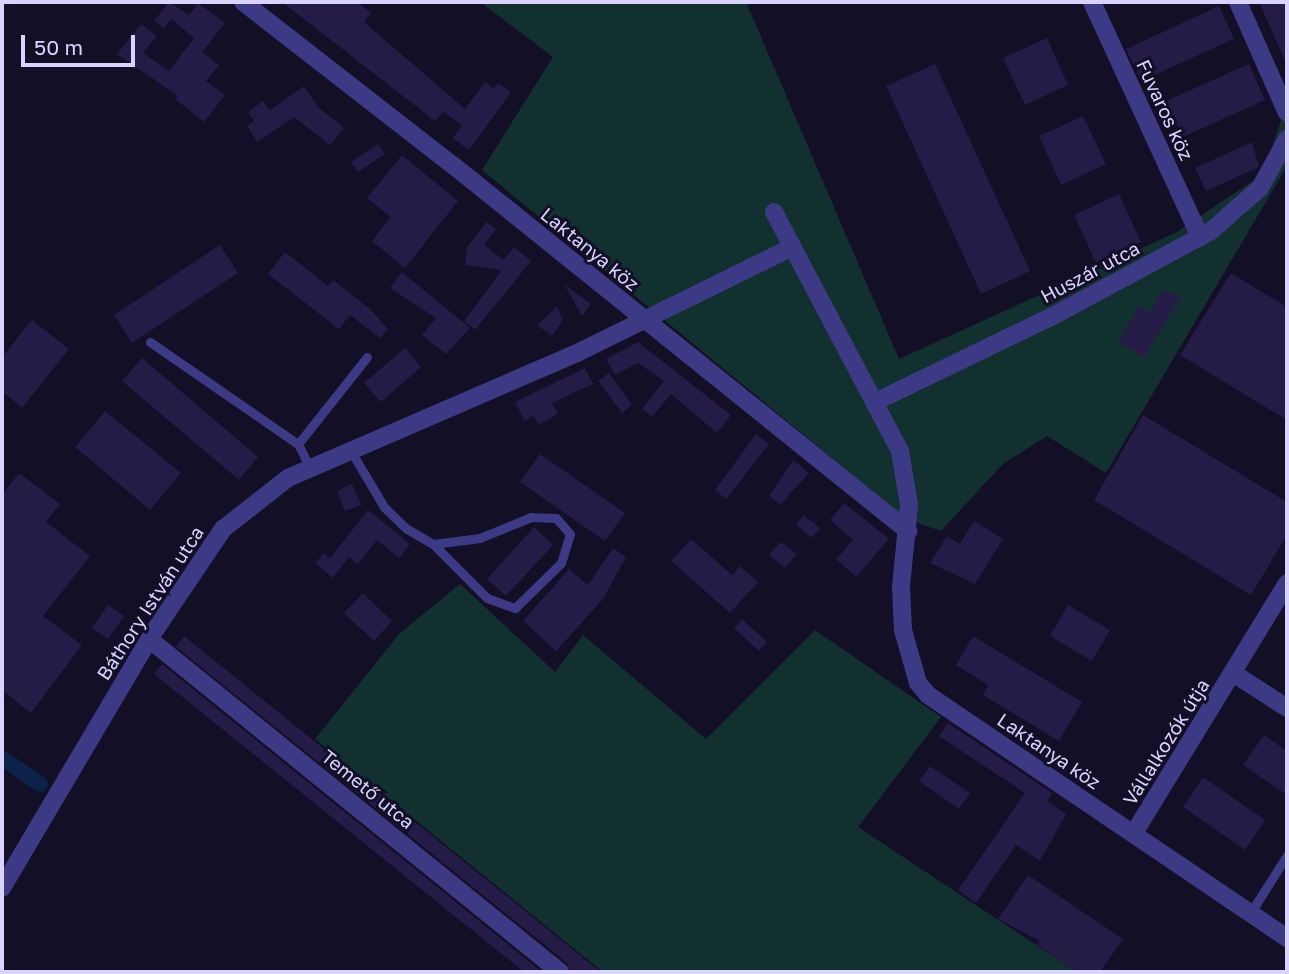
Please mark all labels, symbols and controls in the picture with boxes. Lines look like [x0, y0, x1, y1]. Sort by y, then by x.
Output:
scale bar [24, 21, 138, 65]
text: 50 m [34, 34, 83, 60]
street label: Fuvaros köz [1132, 56, 1198, 164]
street label: Laktanya köz [536, 203, 644, 295]
street label: Huszár utca [1037, 236, 1143, 308]
street label: Báthory István utca [92, 522, 208, 684]
street label: Vállalkozók útja [1118, 675, 1214, 809]
street label: Laktanya köz [993, 708, 1105, 794]
street label: Temető utca [317, 745, 419, 833]

